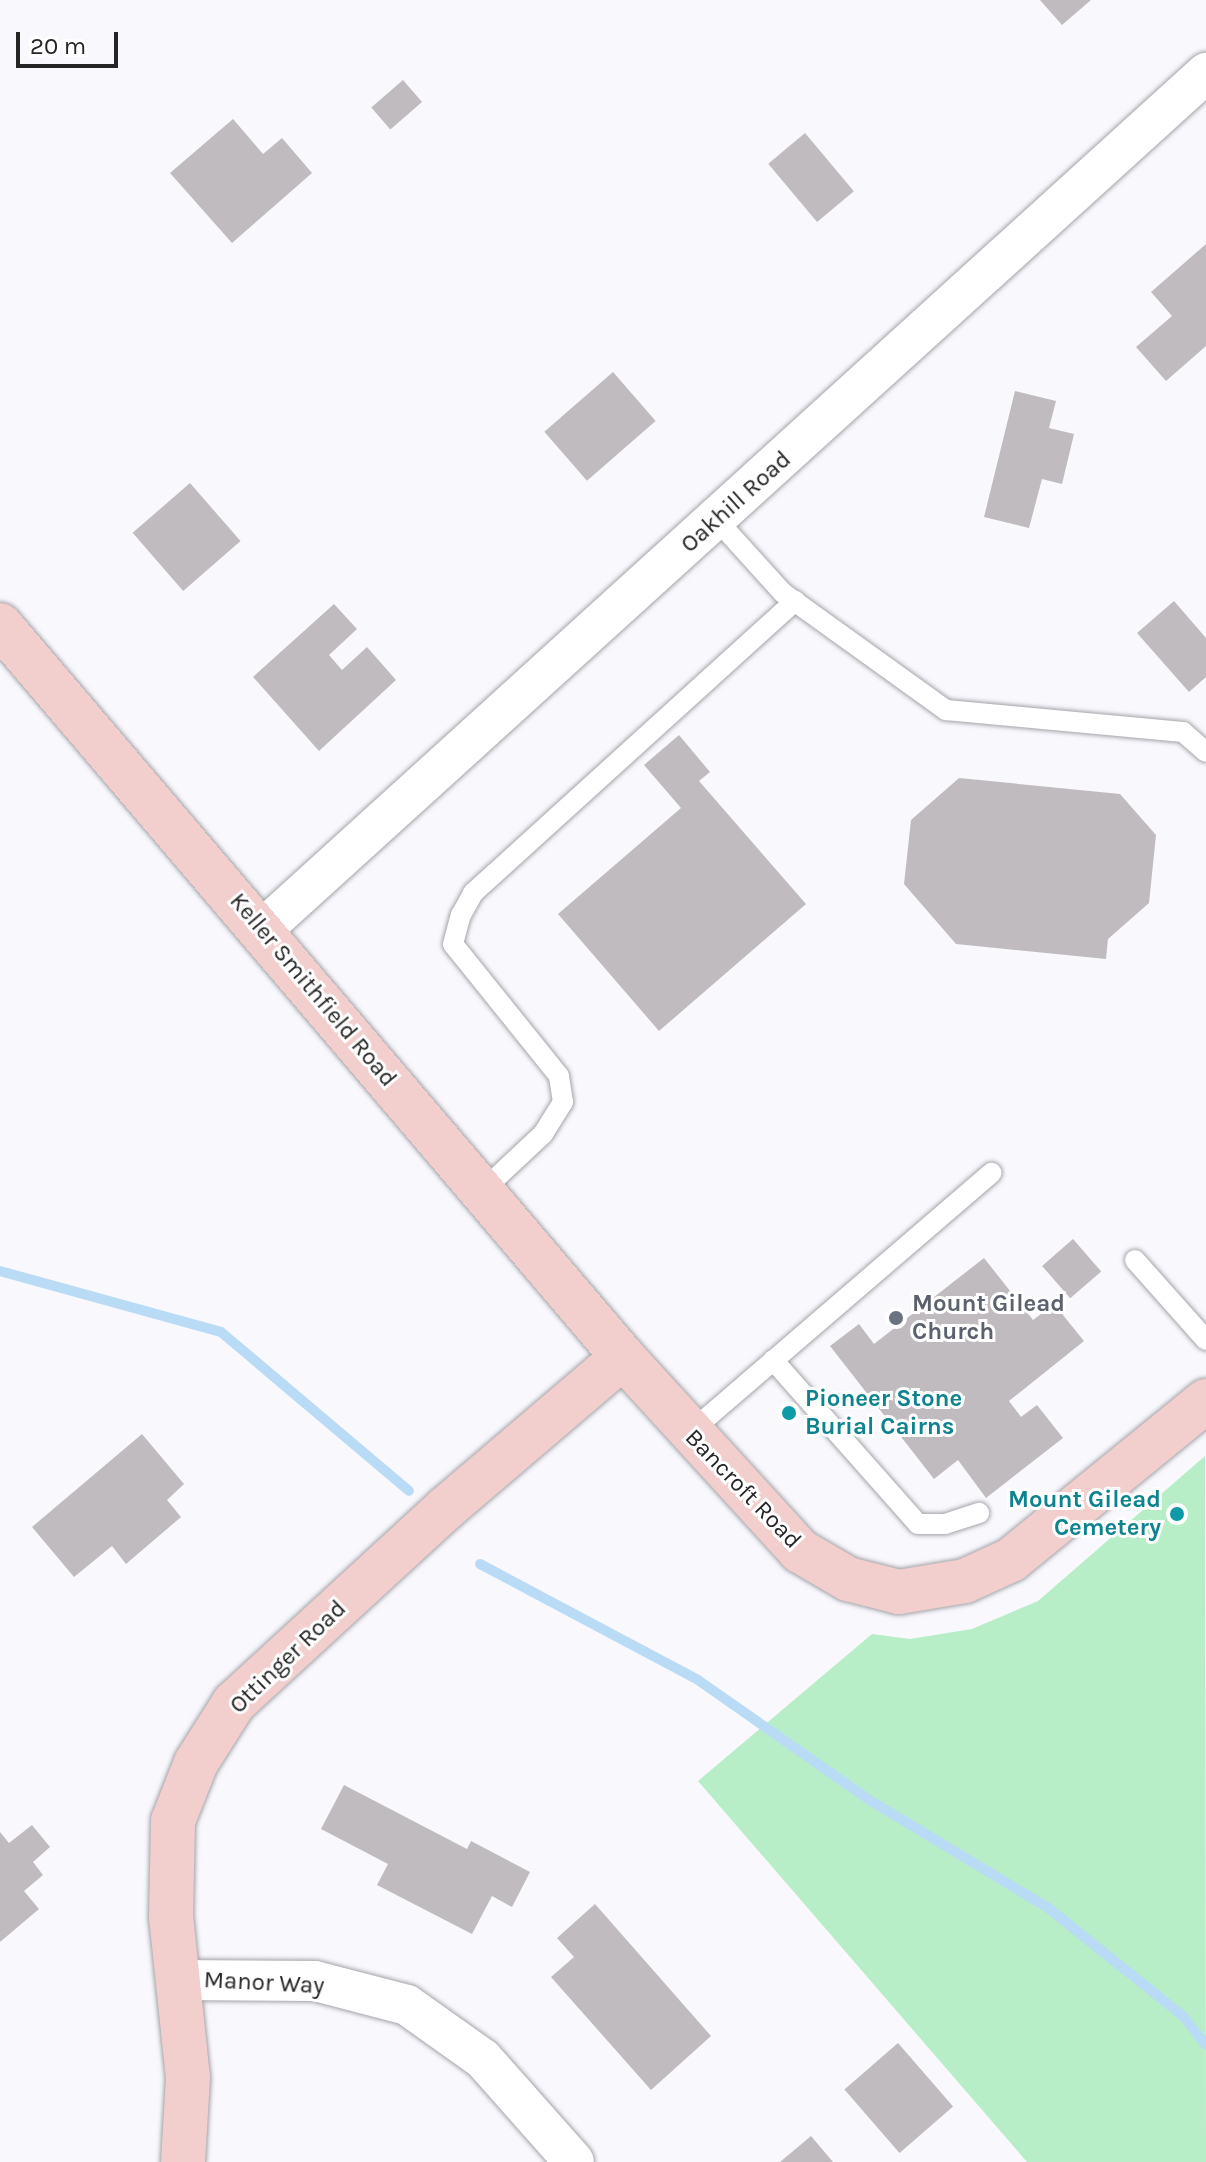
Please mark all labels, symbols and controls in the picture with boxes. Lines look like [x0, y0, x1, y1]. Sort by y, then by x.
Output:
scale bar [20, 16, 122, 66]
text: 20 m [30, 32, 86, 60]
street label: Oakhill Road [675, 445, 797, 559]
street label: Keller Smithfield Road [223, 887, 403, 1093]
place label: Mount Gilead Church [912, 1290, 1065, 1346]
marker: Mount Gilead Church [887, 1309, 905, 1327]
place label: Pioneer Stone Burial Cairns [805, 1385, 962, 1441]
marker: Pioneer Stone Burial Cairns [780, 1404, 798, 1422]
street label: Bancroft Road [679, 1423, 807, 1555]
place label: Mount Gilead Cemetery [1008, 1486, 1161, 1542]
marker: Mount Gilead Cemetery [1168, 1505, 1186, 1523]
street label: Ottinger Road [224, 1594, 352, 1720]
street label: Manor Way [203, 1965, 325, 2001]

